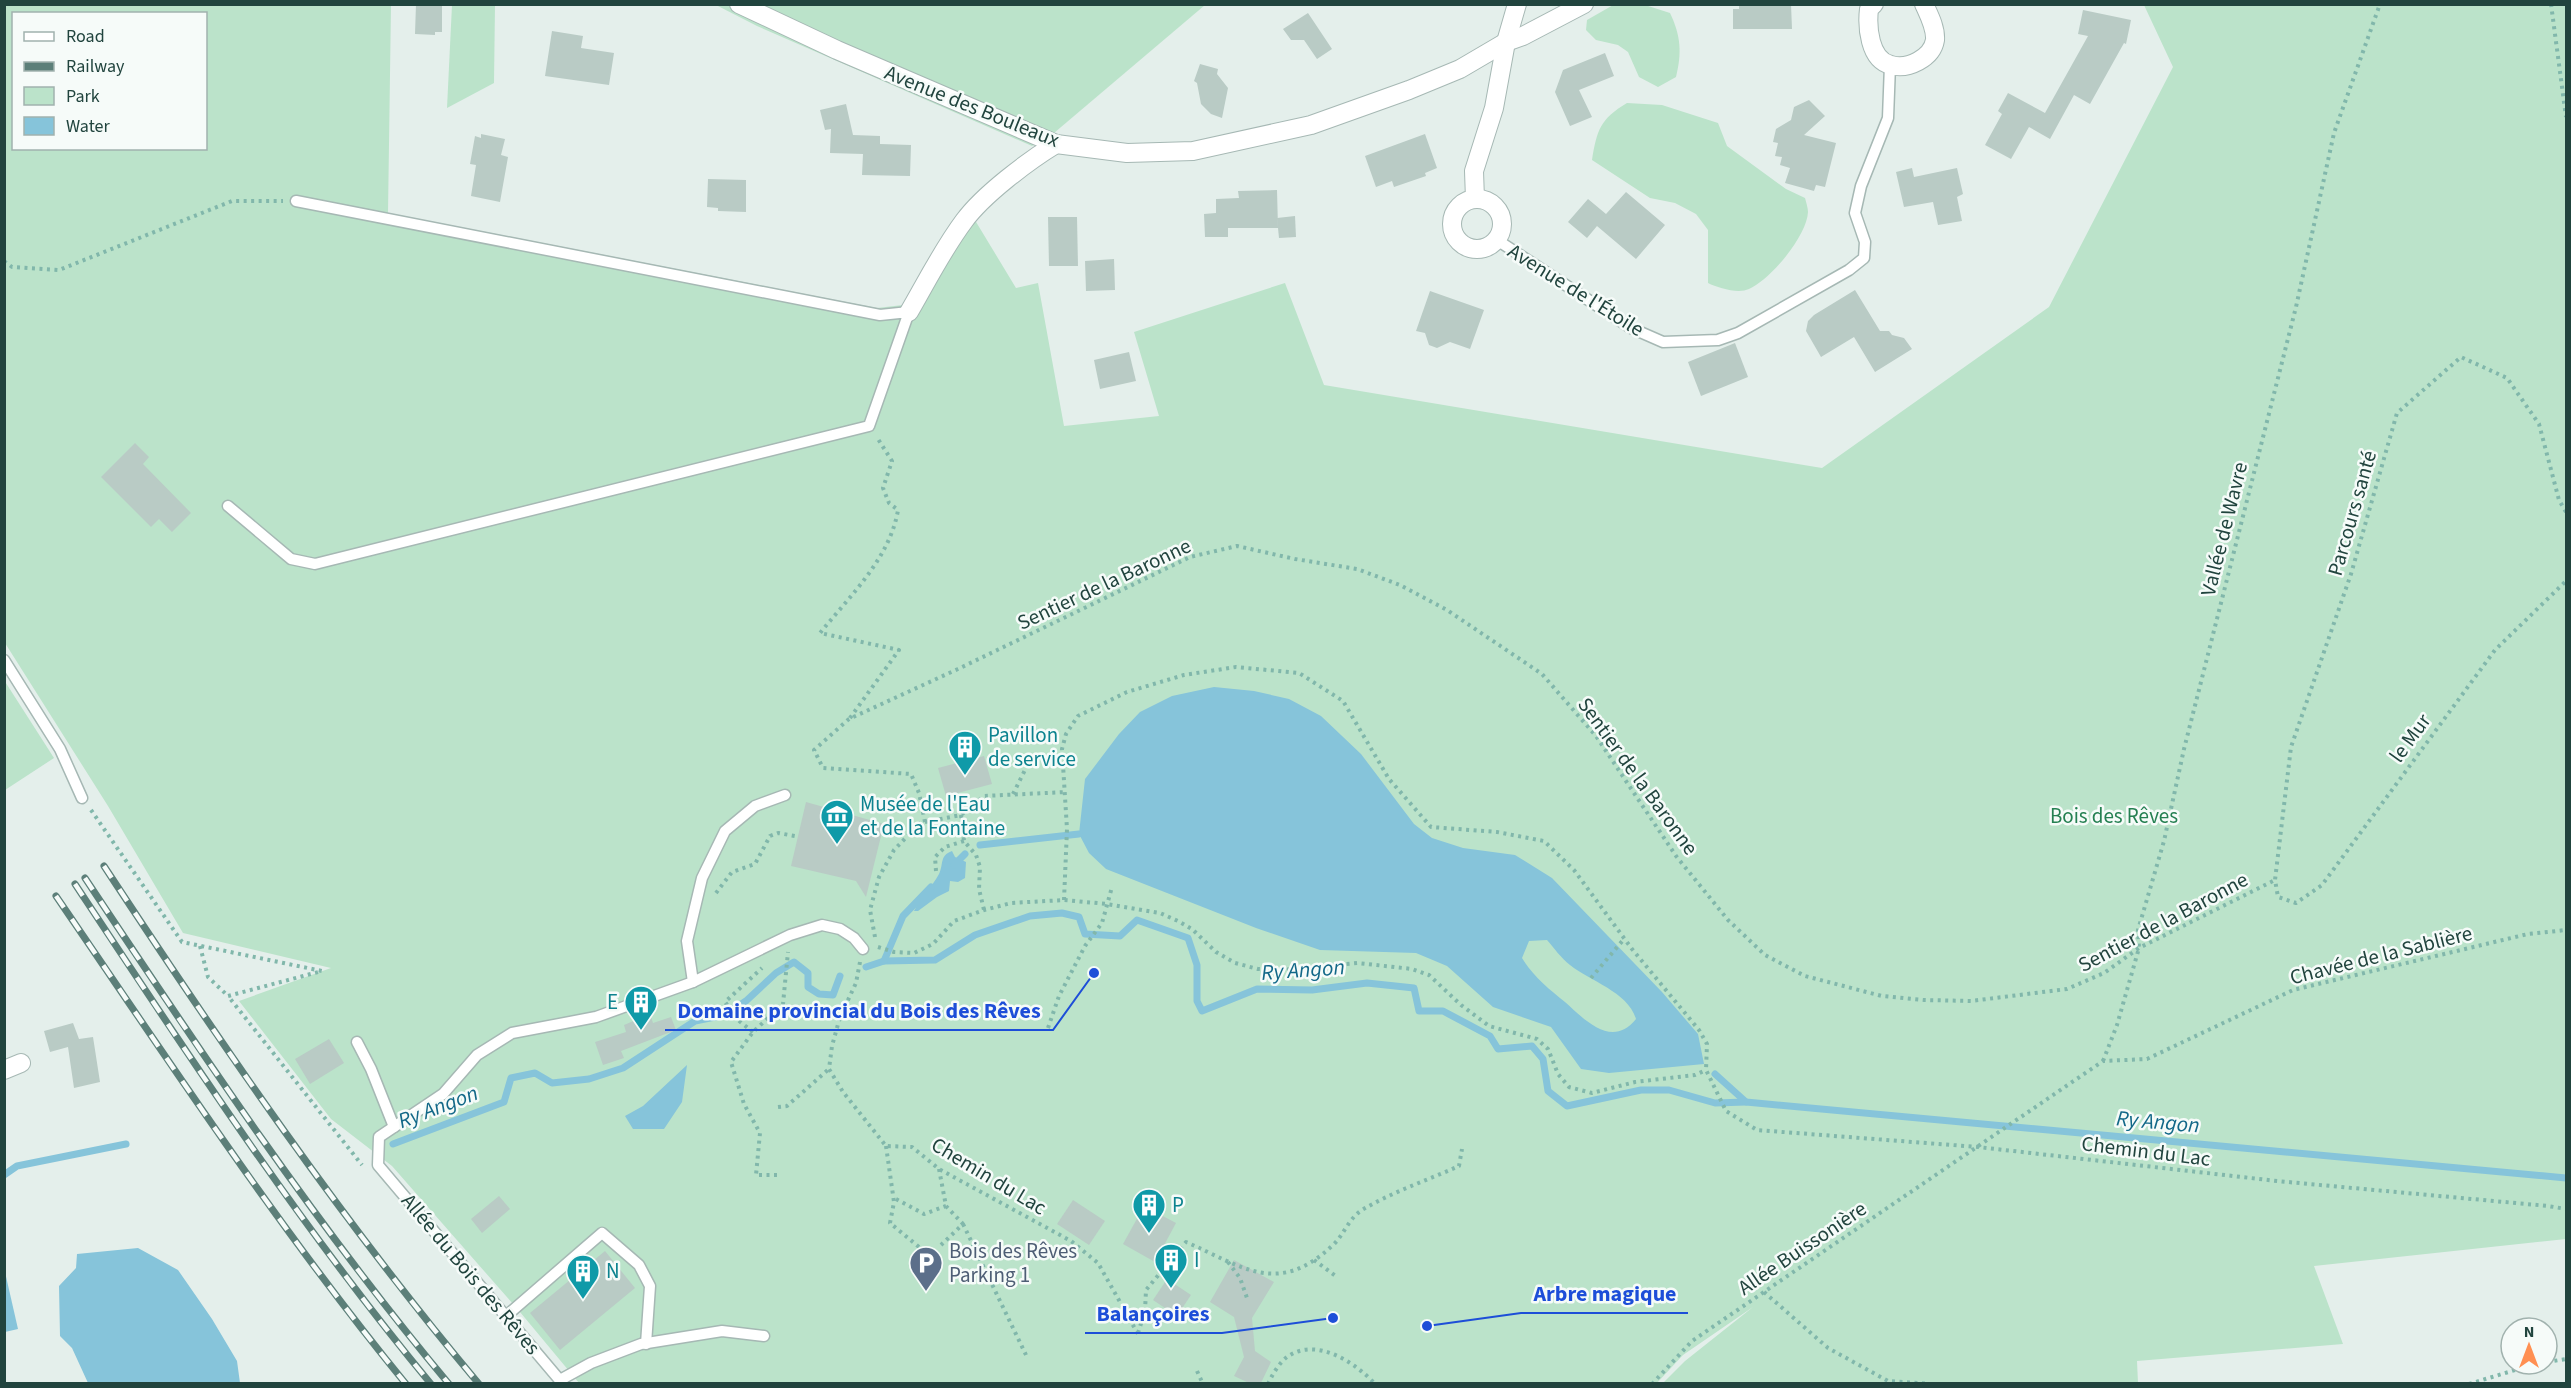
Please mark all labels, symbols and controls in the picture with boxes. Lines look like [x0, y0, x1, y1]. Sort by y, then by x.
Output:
legend [12, 12, 207, 150]
text: Road [66, 24, 105, 49]
text: Railway [66, 54, 125, 79]
street label: Avenue des Bouleaux [880, 57, 1064, 155]
text: Park [66, 84, 100, 109]
text: Water [66, 114, 110, 139]
street label: Avenue de l'Étoile [1502, 236, 1650, 344]
street label: Parcours santé [2320, 447, 2384, 579]
street label: Vallée de Wavre [2193, 459, 2255, 599]
street label: Sentier de la Baronne [1012, 531, 1196, 637]
street label: Sentier de la Baronne [1570, 691, 1706, 861]
street label: le Mur [2382, 707, 2438, 769]
place label: Pavillon de service [988, 720, 1076, 774]
building icon: Pavillon de service [947, 729, 983, 776]
place label: Musée de l'Eau et de la Fontaine [860, 789, 1005, 843]
museum icon: Musée de l'Eau et de la Fontaine [819, 798, 855, 845]
park label: Bois des Rêves [2050, 801, 2178, 831]
street label: Sentier de la Baronne [2073, 865, 2253, 979]
street label: Chavée de la Sablière [2287, 918, 2475, 992]
water label: Ry Angon [1260, 951, 1346, 989]
building icon: E [623, 984, 659, 1031]
place label: E [607, 987, 618, 1017]
callout: Domaine provincial du Bois des Rêves [665, 990, 1053, 1030]
text: Domaine provincial du Bois des Rêves [677, 995, 1041, 1027]
water label: Ry Angon [393, 1077, 483, 1137]
water label: Ry Angon [2115, 1102, 2201, 1142]
street label: Chemin du Lac [2080, 1128, 2213, 1174]
street label: Chemin du Lac [926, 1130, 1053, 1222]
street label: Allée du Bois des Rêves [394, 1187, 548, 1361]
building icon: P [1131, 1187, 1167, 1234]
place label: P [1172, 1190, 1184, 1220]
street label: Allée Buissonière [1732, 1194, 1872, 1302]
place label: Bois des Rêves Parking 1 [949, 1236, 1077, 1290]
building icon: I [1153, 1242, 1189, 1289]
parking icon: Bois des Rêves Parking 1 [908, 1245, 944, 1292]
place label: I [1194, 1245, 1200, 1275]
building icon: N [565, 1253, 601, 1300]
place label: N [606, 1256, 620, 1286]
callout: Arbre magique [1521, 1273, 1688, 1313]
text: Arbre magique [1532, 1278, 1677, 1310]
callout: Balançoires [1085, 1293, 1222, 1333]
text: Balançoires [1096, 1298, 1210, 1330]
north arrow [2499, 1316, 2559, 1376]
text: N [2524, 1321, 2534, 1343]

